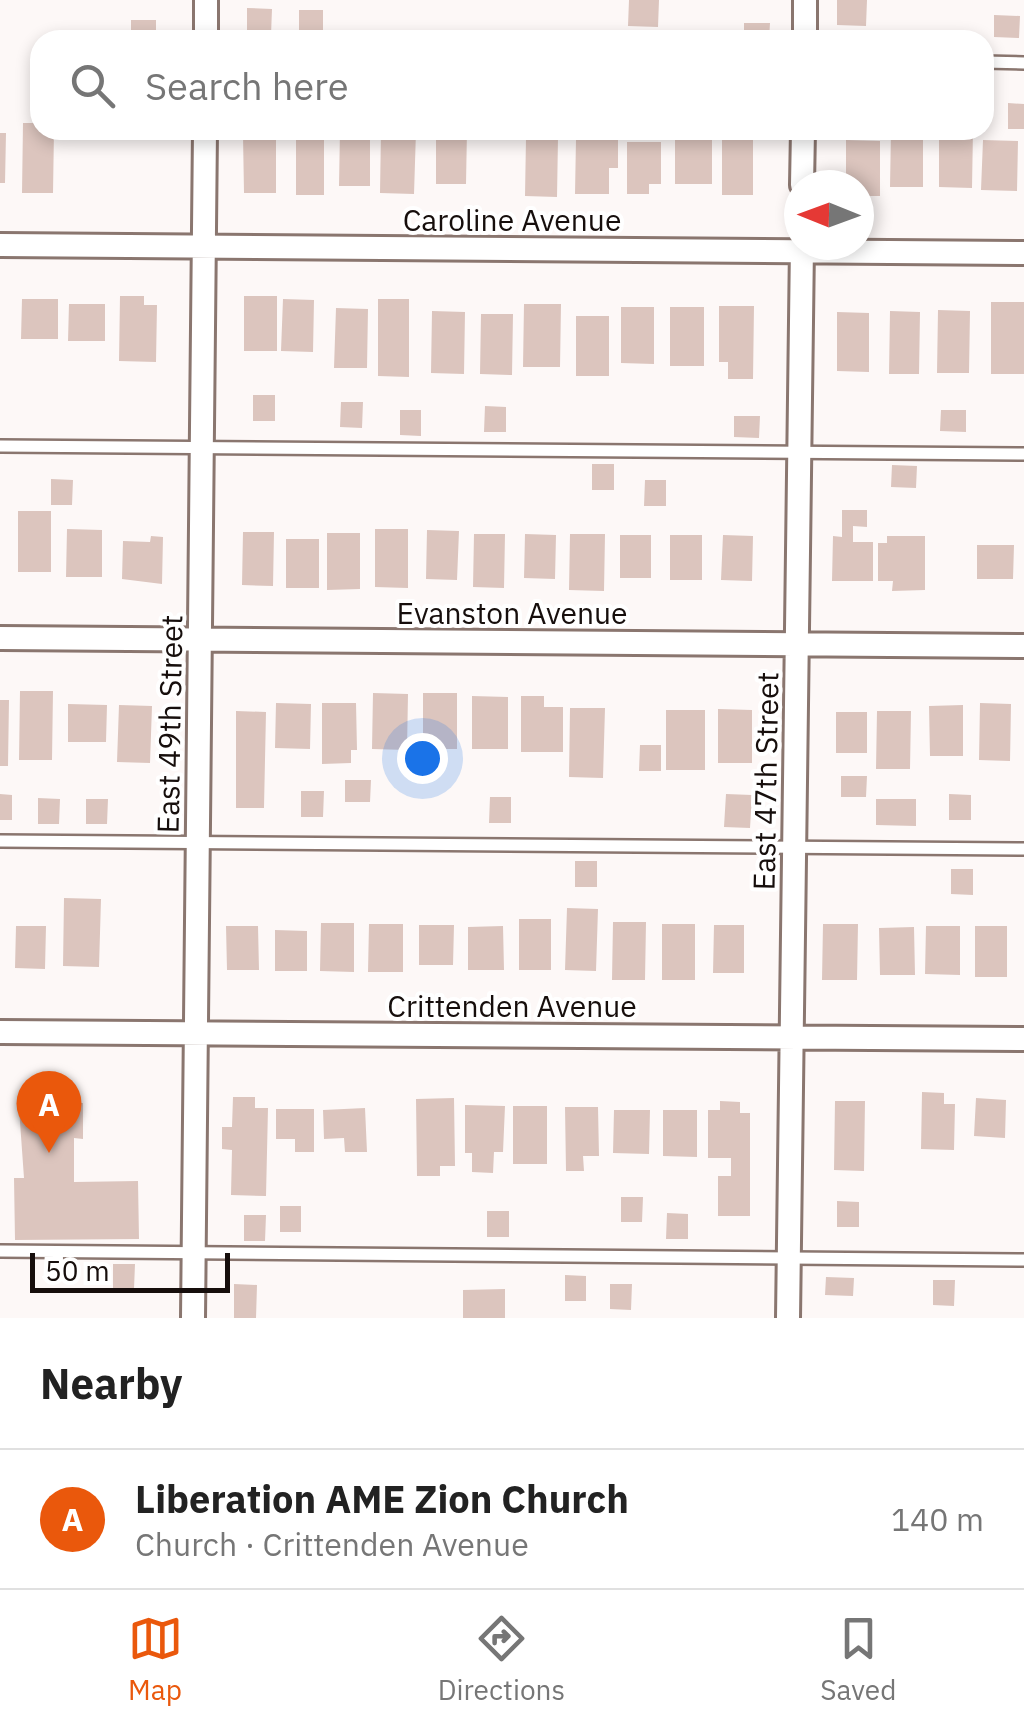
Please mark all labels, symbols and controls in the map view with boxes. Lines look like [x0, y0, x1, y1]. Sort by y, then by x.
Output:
search box [30, 30, 994, 140]
icon: search [65, 58, 120, 113]
text: Search here [145, 61, 349, 110]
north arrow [784, 170, 874, 260]
street label: Caroline Avenue [403, 200, 621, 239]
street label: Evanston Avenue [397, 593, 627, 632]
street label: East 49th Street [148, 614, 190, 834]
street label: East 47th Street [744, 671, 786, 891]
your location [397, 733, 448, 784]
street label: Crittenden Avenue [387, 986, 637, 1025]
pin: A [17, 1070, 82, 1153]
scale bar [30, 1248, 230, 1292]
text: 50 m [45, 1252, 110, 1289]
text: Nearby [40, 1356, 182, 1411]
text: Liberation AME Zion Church [135, 1474, 629, 1523]
text: A [62, 1498, 83, 1540]
text: 140 m [891, 1498, 984, 1540]
text: Church · Crittenden Avenue [135, 1523, 529, 1565]
tab: Map [128, 1611, 183, 1708]
tab: Directions [438, 1611, 565, 1708]
tab: Saved [820, 1611, 896, 1708]

